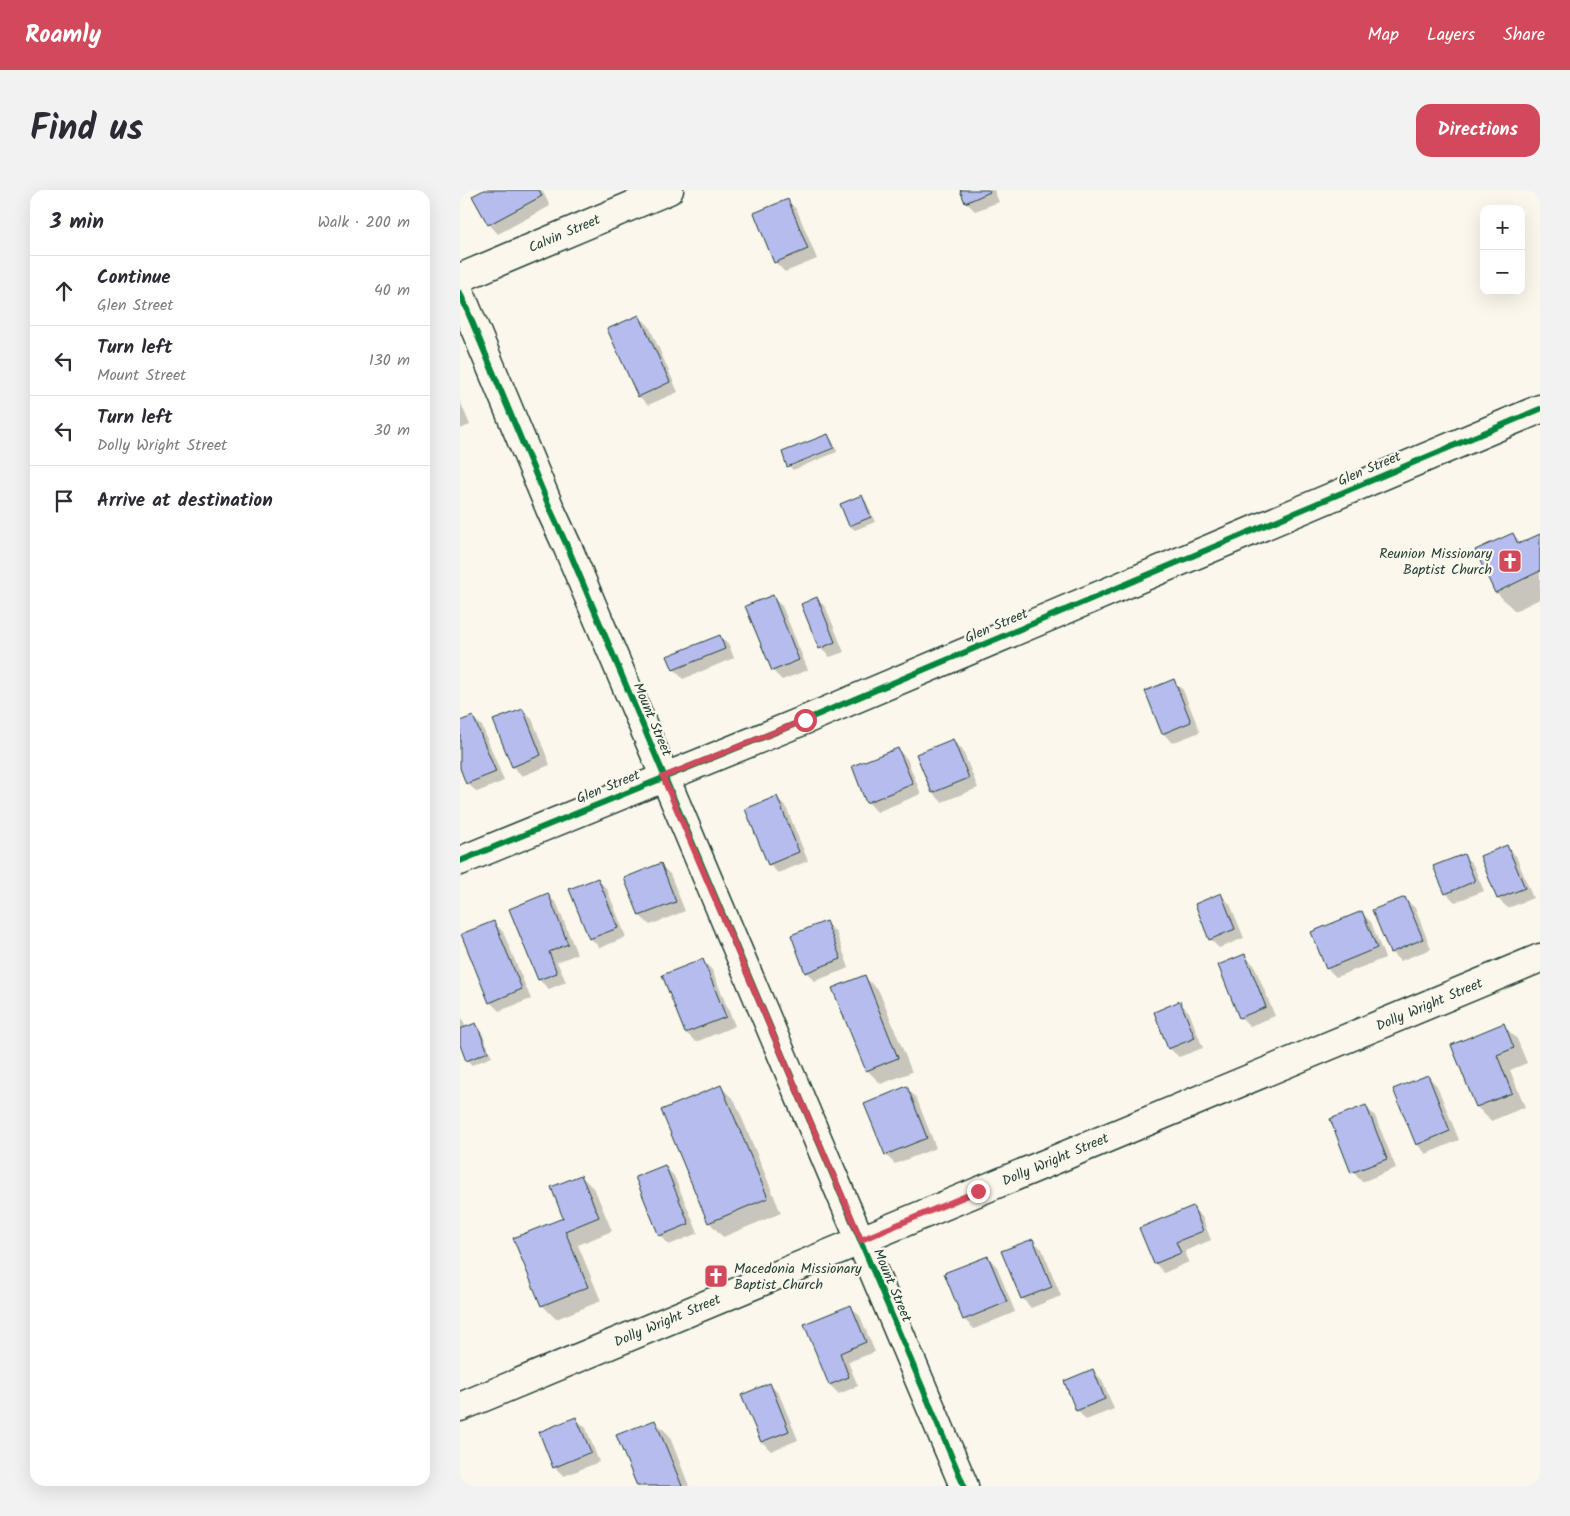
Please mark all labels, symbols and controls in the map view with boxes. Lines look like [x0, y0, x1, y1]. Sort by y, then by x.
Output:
text: Roamly [25, 16, 101, 55]
text: Map [1368, 21, 1399, 50]
text: Layers [1427, 21, 1475, 50]
text: Share [1503, 21, 1545, 50]
text: Find us [30, 102, 143, 158]
button: Directions [1416, 104, 1540, 157]
map controls [1480, 205, 1525, 295]
button: + [1480, 205, 1525, 250]
text: 3 min [50, 206, 104, 239]
street label: Calvin Street [525, 209, 604, 259]
text: Walk · 200 m [317, 210, 410, 235]
button: − [1480, 250, 1525, 295]
text: Continue [97, 263, 170, 293]
icon: ahead [50, 277, 78, 305]
text: 40 m [374, 278, 410, 303]
text: Glen Street [97, 293, 173, 318]
text: Turn left [97, 333, 172, 363]
icon: left [50, 347, 78, 375]
text: 130 m [369, 348, 410, 373]
text: Mount Street [97, 363, 186, 388]
text: Turn left [97, 403, 172, 433]
icon: left [50, 417, 78, 445]
text: 30 m [374, 418, 410, 443]
text: Dolly Wright Street [97, 433, 227, 458]
street label: Glen Street [1334, 446, 1405, 492]
text: Arrive at destination [97, 486, 273, 516]
icon: arrive [50, 487, 78, 515]
place label: Reunion Missionary Baptist Church [1379, 543, 1492, 581]
church icon: Reunion Missionary Baptist Church [1497, 548, 1523, 574]
street label: Glen Street [961, 603, 1032, 649]
street label: Mount Street [627, 679, 678, 760]
route start [794, 709, 817, 732]
street label: Glen Street [573, 764, 644, 810]
street label: Dolly Wright Street [1373, 972, 1487, 1037]
street label: Dolly Wright Street [999, 1127, 1113, 1192]
route end [967, 1180, 990, 1203]
street label: Mount Street [867, 1245, 918, 1326]
place label: Macedonia Missionary Baptist Church [734, 1258, 862, 1296]
church icon: Macedonia Missionary Baptist Church [703, 1263, 729, 1289]
street label: Dolly Wright Street [611, 1288, 725, 1353]

